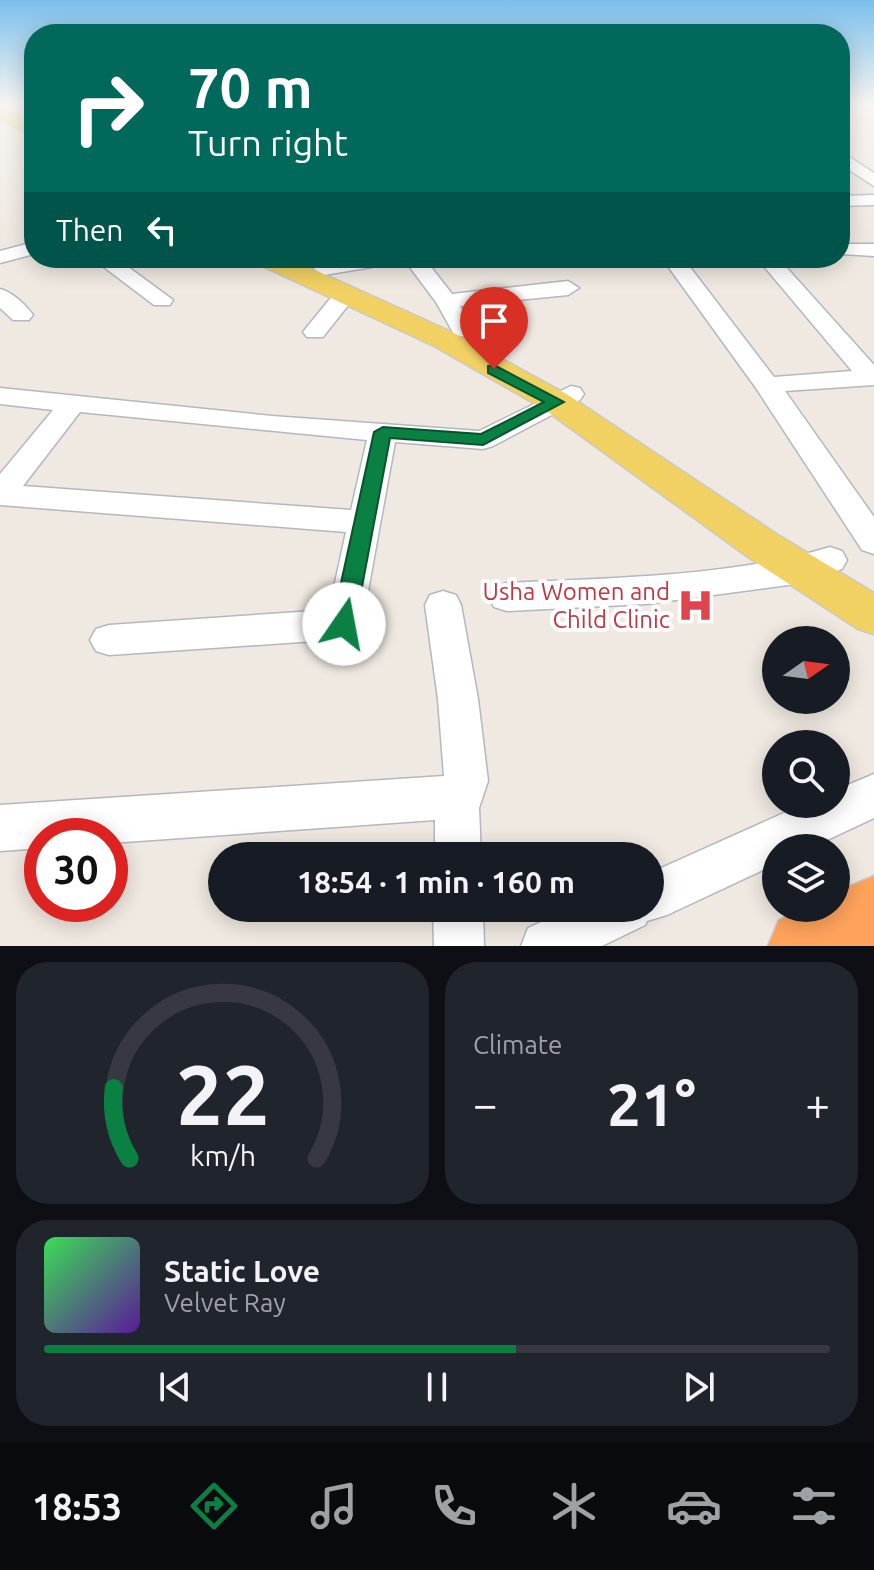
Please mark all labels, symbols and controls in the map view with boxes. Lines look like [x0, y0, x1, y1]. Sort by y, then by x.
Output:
icon: right [56, 56, 160, 160]
text: 70 m [188, 56, 313, 119]
text: Turn right [188, 122, 348, 163]
icon: left [140, 208, 184, 252]
text: Then [56, 213, 124, 247]
pin [460, 287, 528, 369]
icon: arrive [472, 299, 516, 343]
place label: Usha Women and Child Clinic [483, 578, 670, 633]
position arrow [302, 582, 386, 666]
hospital icon: Usha Women and Child Clinic [677, 586, 715, 624]
north arrow [762, 626, 850, 714]
map controls [762, 626, 850, 922]
button: search [762, 730, 850, 818]
speed limit sign: 30 [24, 818, 128, 922]
button: layers [762, 834, 850, 922]
text: 18:54 · 1 min · 160 m [297, 865, 575, 899]
text: Climate [473, 1030, 562, 1059]
text: 22 [176, 1047, 269, 1141]
text: 21° [607, 1070, 696, 1137]
text: − [473, 1079, 498, 1128]
text: + [805, 1079, 830, 1128]
text: km/h [190, 1139, 256, 1171]
text: Static Love [164, 1254, 320, 1288]
text: Velvet Ray [164, 1288, 286, 1317]
icon: previous [153, 1365, 197, 1409]
icon: pause [415, 1365, 459, 1409]
icon: next [677, 1365, 721, 1409]
icon: directions [186, 1478, 242, 1534]
icon: music [306, 1478, 362, 1534]
icon: phone [426, 1478, 482, 1534]
icon: climate [546, 1478, 602, 1534]
icon: car [666, 1478, 722, 1534]
icon: filters [786, 1478, 842, 1534]
text: 18:53 [32, 1486, 122, 1527]

